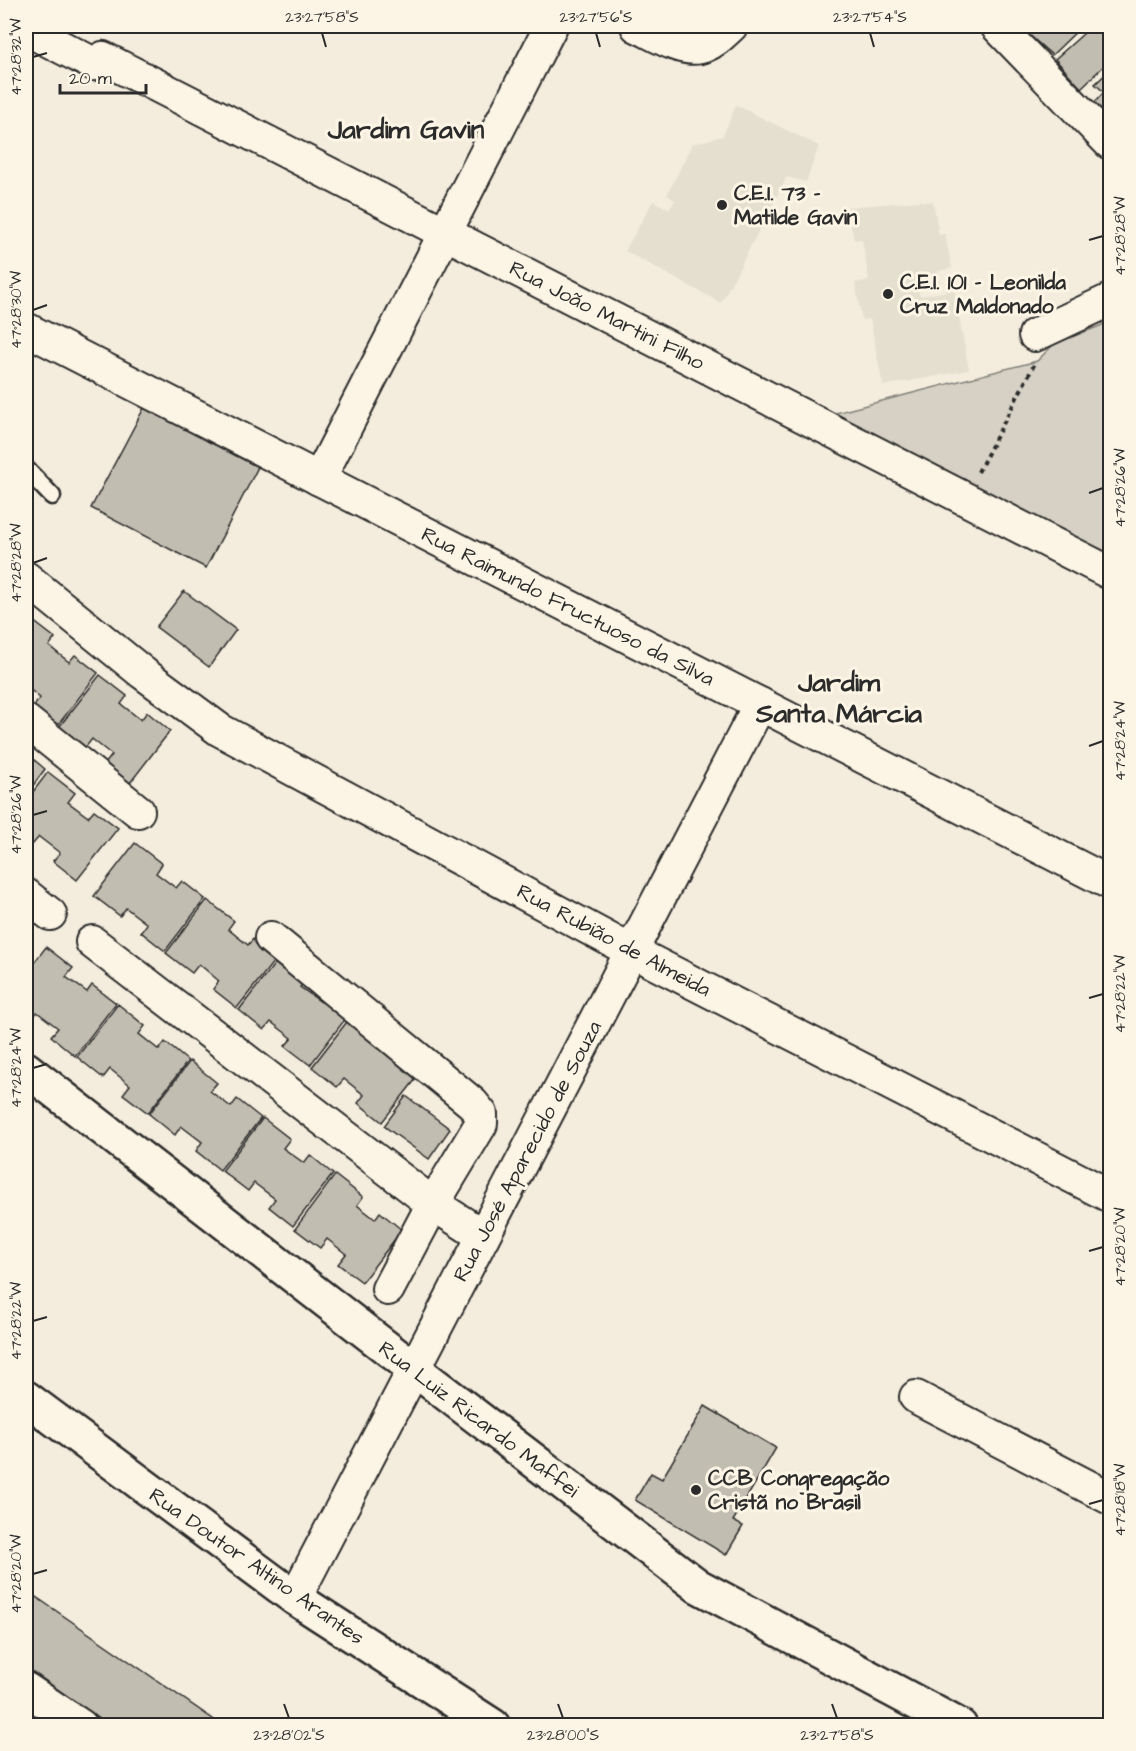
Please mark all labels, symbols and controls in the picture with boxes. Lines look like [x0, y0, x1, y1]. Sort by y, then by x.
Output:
text: 23°27'58"S [285, 7, 359, 28]
text: 23°27'56"S [560, 7, 633, 28]
text: 23°27'54"S [833, 7, 907, 28]
text: 47°28'32"W [6, 18, 27, 96]
scale bar [60, 57, 146, 95]
text: 20 m [69, 66, 112, 91]
district label: Jardim Gavin [327, 111, 485, 149]
place label: C.E.I. 73 - Matilde Gavin [734, 179, 858, 232]
text: 47°28'28"W [1110, 196, 1131, 276]
marker: C.E.I. 73 - Matilde Gavin [715, 198, 729, 212]
street label: Rua João Martini Filho [504, 254, 709, 377]
place label: C.E.I. 101 - Leonilda Cruz Maldonado [900, 268, 1066, 321]
text: 47°28'30"W [6, 271, 27, 349]
marker: C.E.I. 101 - Leonilda Cruz Maldonado [881, 287, 895, 301]
text: 47°28'26"W [1110, 448, 1131, 528]
street label: Rua Raimundo Fructuoso da Silva [416, 520, 720, 693]
text: 47°28'28"W [6, 523, 27, 603]
district label: Jardim Santa Márcia [755, 664, 922, 733]
text: 47°28'24"W [1110, 701, 1131, 781]
text: 47°28'26"W [6, 775, 27, 855]
street label: Rua Rubião de Almeida [512, 877, 716, 1004]
text: 47°28'22"W [1110, 955, 1131, 1033]
street label: Rua José Aparecido de Souza [446, 1015, 610, 1287]
text: 47°28'24"W [6, 1028, 27, 1108]
text: 47°28'20"W [1110, 1207, 1131, 1287]
text: 47°28'22"W [6, 1282, 27, 1360]
street label: Rua Luiz Ricardo Maffei [372, 1334, 585, 1504]
place label: CCB Congregação Cristã no Brasil [708, 1464, 890, 1517]
text: 47°28'18"W [1110, 1464, 1131, 1536]
street label: Rua Doutor Altino Arantes [143, 1481, 370, 1652]
marker: CCB Congregação Cristã no Brasil [689, 1483, 703, 1497]
text: 47°28'20"W [6, 1534, 27, 1614]
text: 23°28'02"S [253, 1725, 325, 1746]
text: 23°28'00"S [527, 1725, 600, 1746]
text: 23°27'58"S [800, 1725, 874, 1746]

